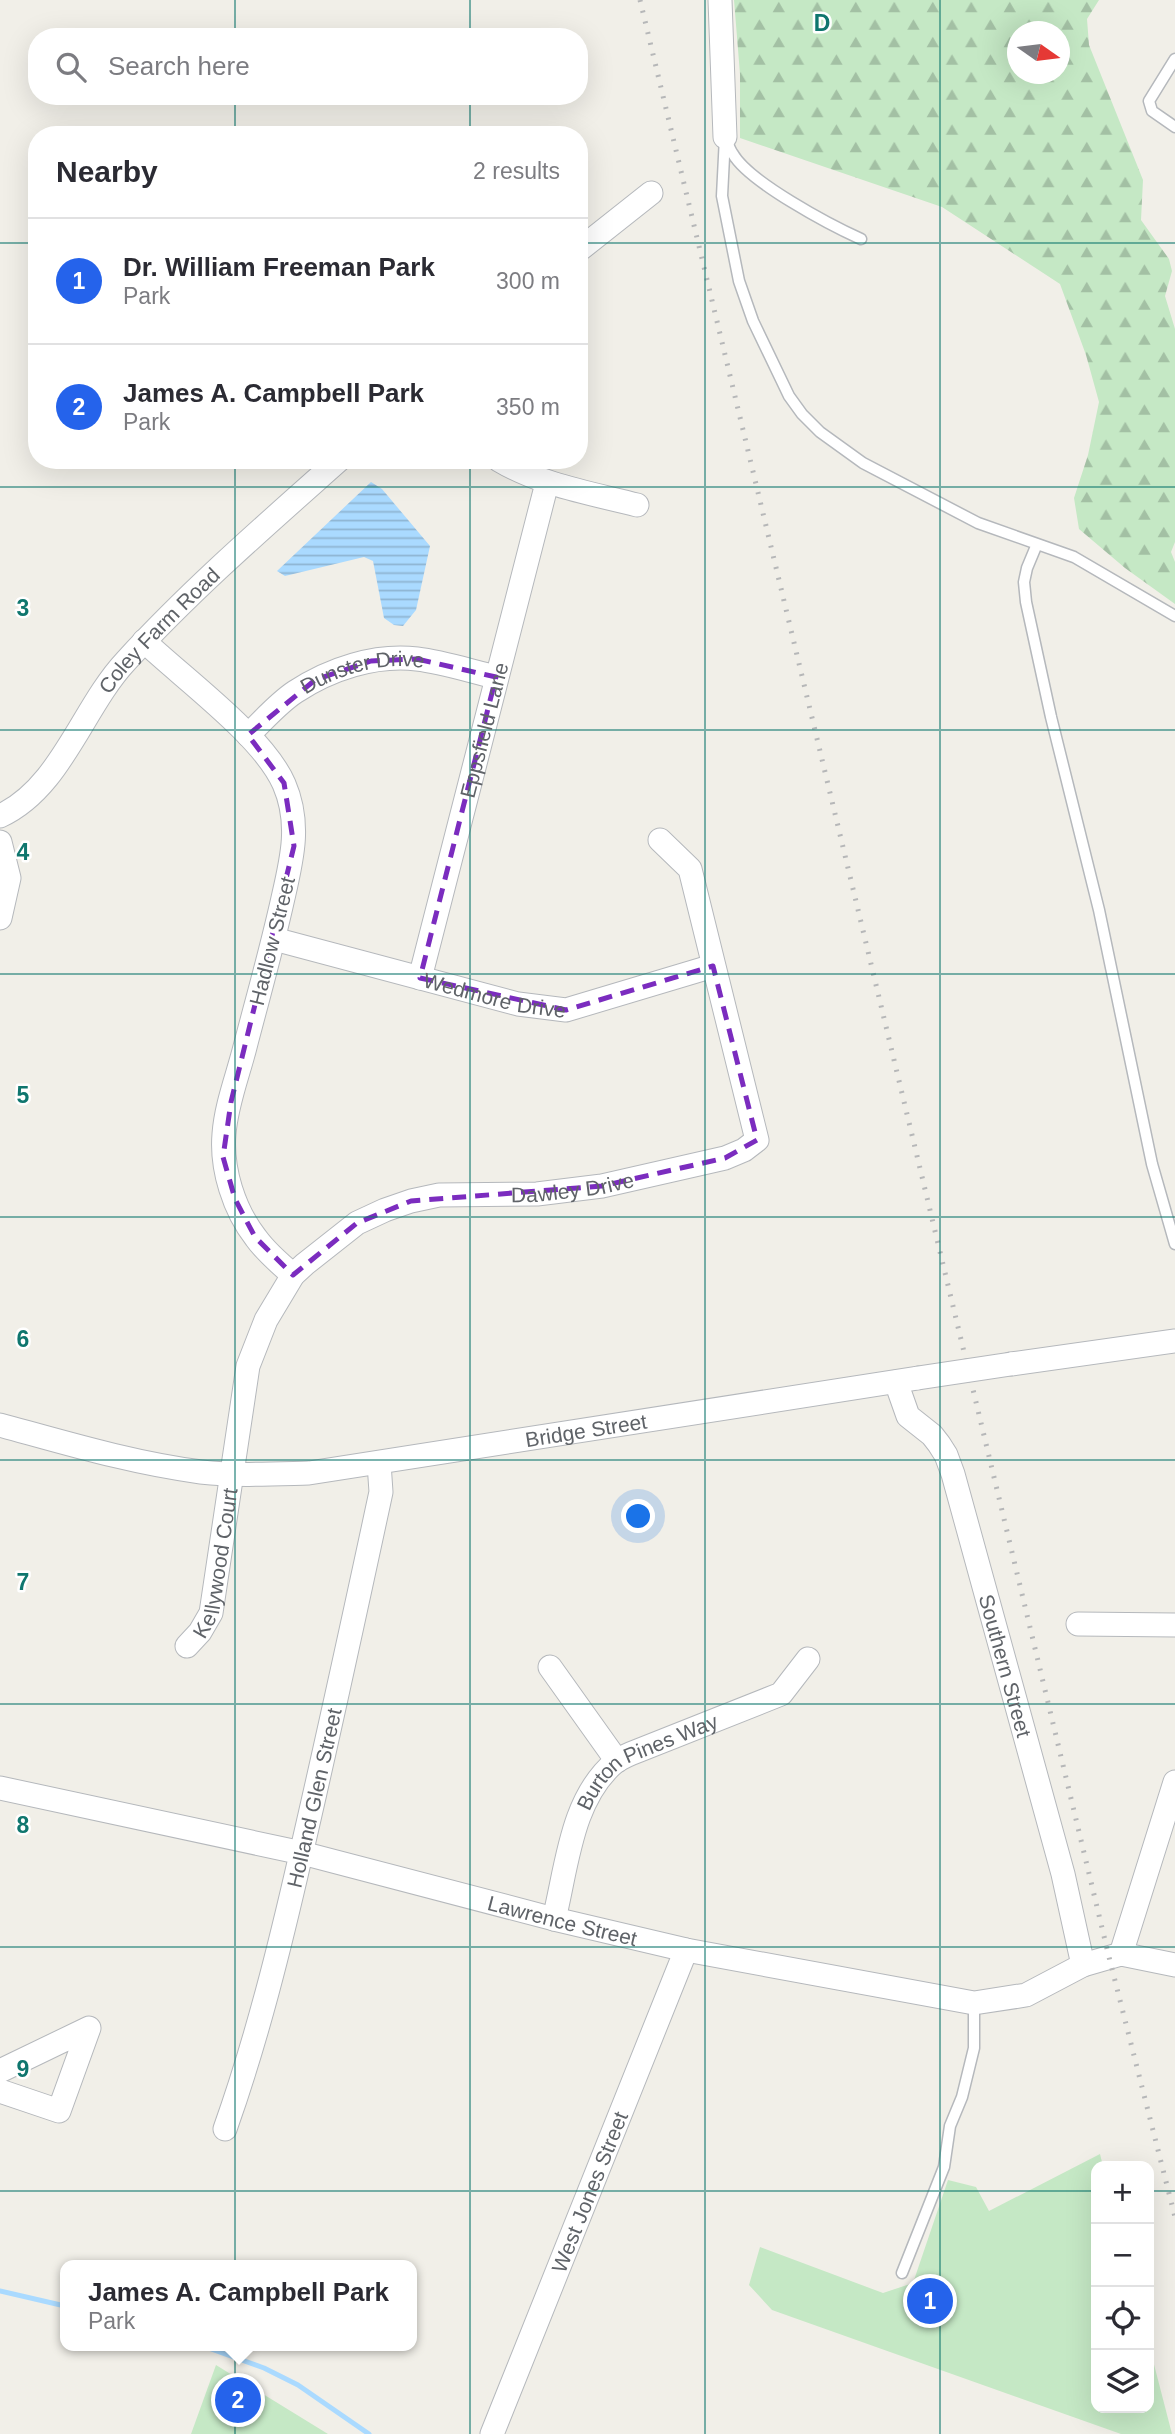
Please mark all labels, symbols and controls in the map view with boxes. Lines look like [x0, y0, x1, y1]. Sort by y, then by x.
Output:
text: D [814, 10, 830, 36]
north arrow [1007, 21, 1070, 84]
search box [28, 28, 588, 105]
icon: search [52, 48, 90, 86]
text: Search here [108, 51, 250, 81]
text: Nearby [56, 155, 158, 188]
text: 2 results [473, 158, 560, 184]
text: Dr. William Freeman Park [123, 252, 435, 282]
text: 1 [73, 268, 85, 294]
text: 300 m [496, 268, 560, 294]
text: Park [123, 283, 170, 309]
text: James A. Campbell Park [123, 378, 424, 408]
text: 2 [73, 394, 85, 420]
text: 350 m [496, 394, 560, 420]
text: Park [123, 409, 170, 435]
street label: Coley Farm Road [94, 563, 224, 697]
text: 3 [17, 595, 29, 621]
street label: Dunster Drive [296, 646, 426, 698]
street label: Eppsfield Lane [455, 660, 512, 800]
text: 4 [17, 839, 30, 865]
street label: Hadlow Street [245, 874, 299, 1008]
street label: Wedmore Drive [421, 968, 567, 1021]
text: 5 [17, 1082, 30, 1108]
street label: Dawley Drive [511, 1168, 636, 1206]
text: 6 [17, 1326, 29, 1352]
street label: Bridge Street [524, 1409, 648, 1451]
street label: Kellywood Court [188, 1486, 241, 1642]
your location [621, 1499, 655, 1533]
text: 7 [17, 1569, 29, 1595]
street label: Southern Street [975, 1592, 1036, 1740]
street label: Holland Glen Street [282, 1706, 345, 1890]
street label: Burton Pines Way [572, 1709, 721, 1813]
text: 8 [17, 1812, 30, 1838]
street label: Lawrence Street [485, 1891, 640, 1950]
text: 9 [17, 2056, 29, 2082]
street label: West Jones Street [547, 2108, 632, 2276]
map controls [1091, 2161, 1154, 2413]
button: + [1091, 2161, 1154, 2224]
button: − [1091, 2224, 1154, 2287]
popup [60, 2260, 417, 2351]
pin: 1 [907, 2275, 953, 2327]
text: James A. Campbell Park [88, 2277, 389, 2307]
button: locate [1091, 2287, 1154, 2350]
text: Park [88, 2308, 135, 2334]
button: layers [1091, 2350, 1154, 2413]
pin: 2 [215, 2374, 261, 2426]

